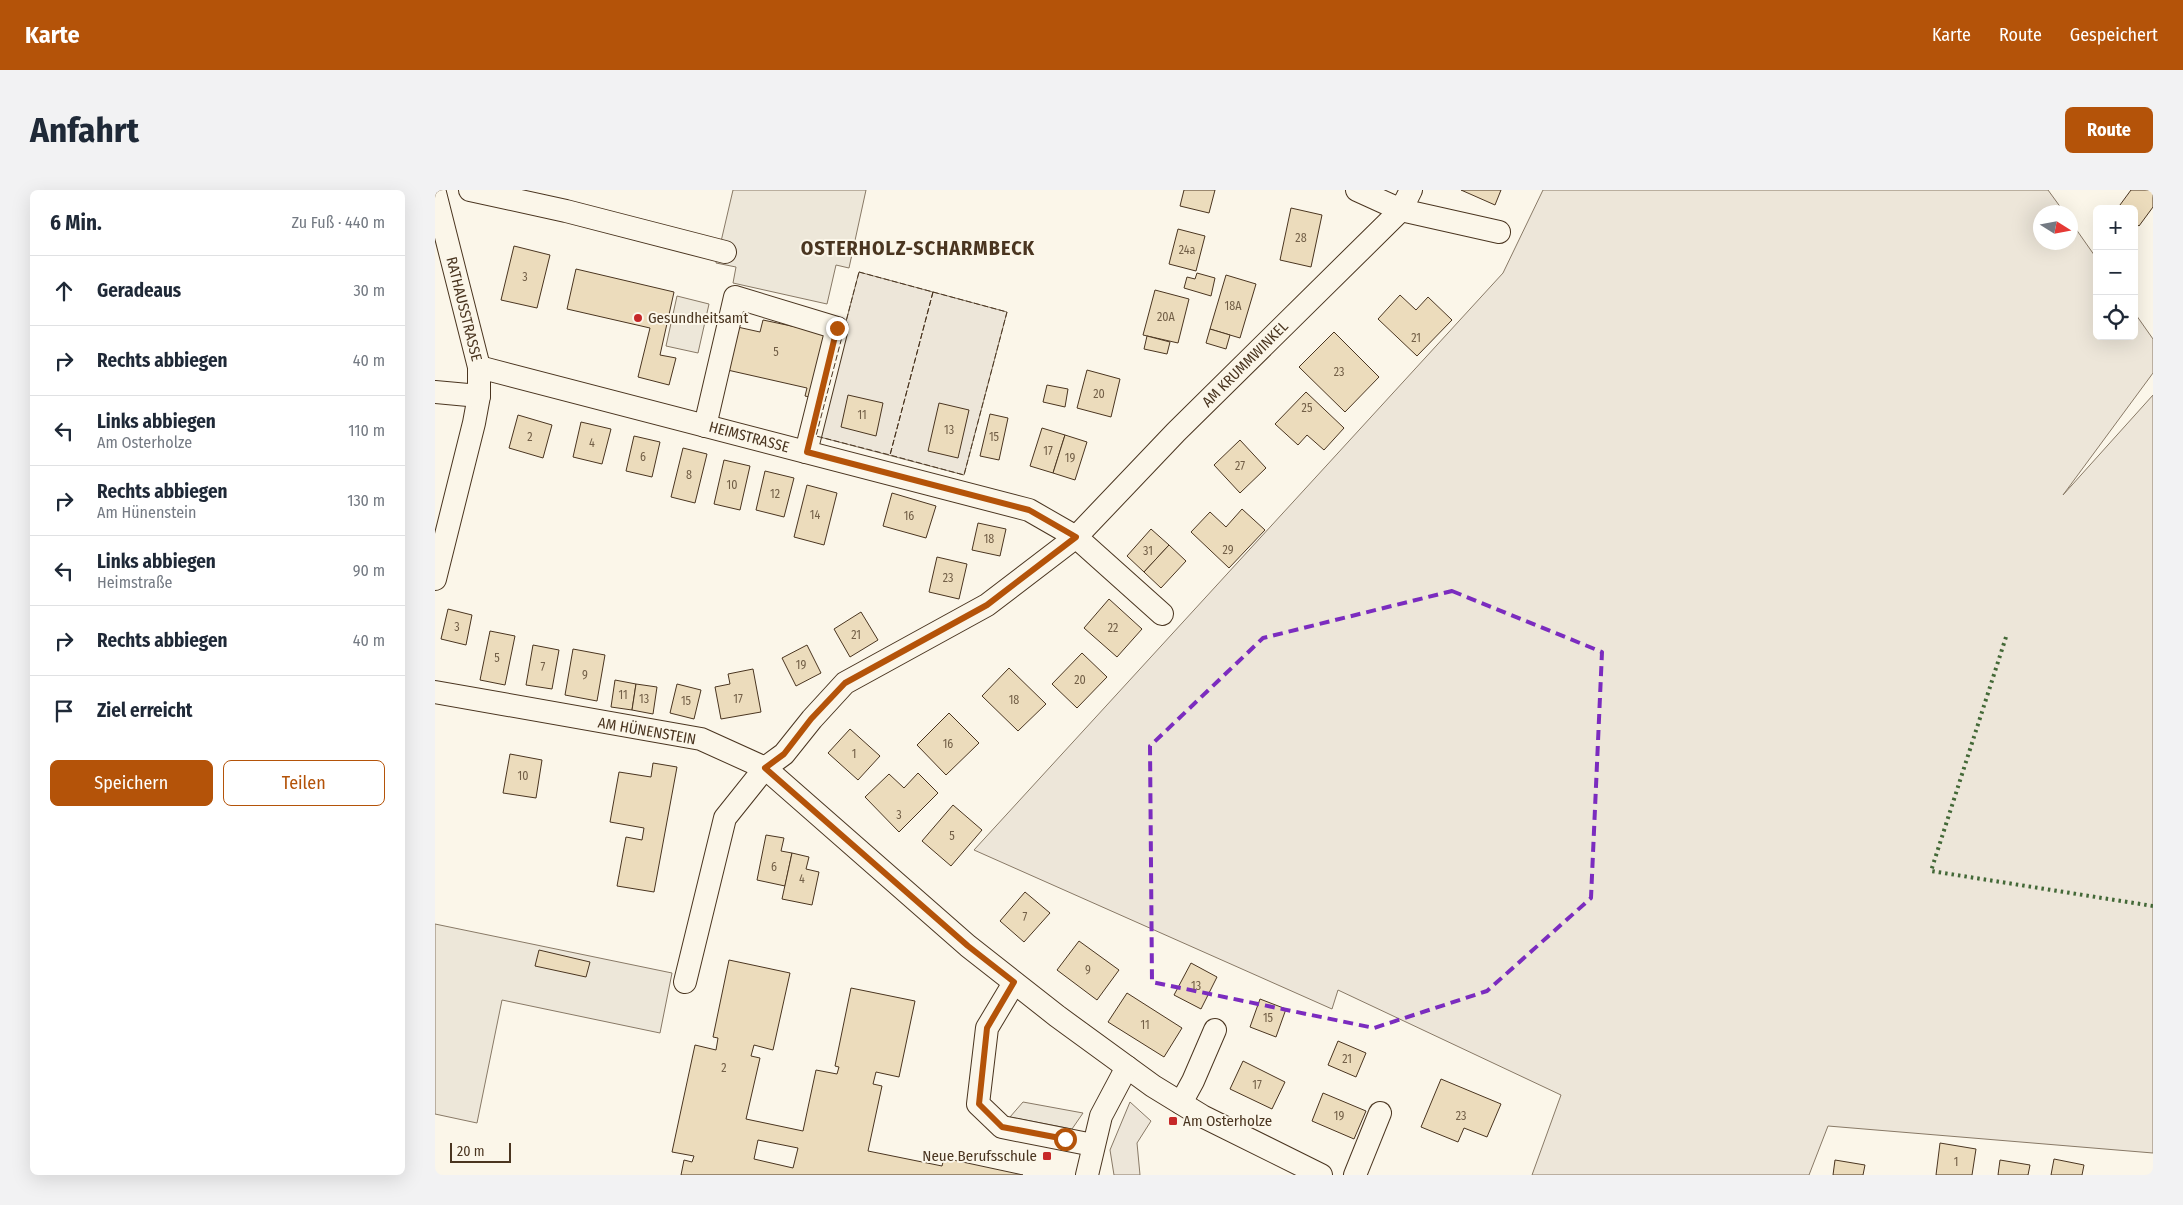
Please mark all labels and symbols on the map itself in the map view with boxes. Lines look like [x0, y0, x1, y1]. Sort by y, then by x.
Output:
north arrow [2033, 205, 2078, 250]
house number: 28 [1295, 231, 1307, 245]
district label: OSTERHOLZ-SCHARMBECK [801, 236, 1035, 260]
house number: 24a [1179, 243, 1195, 257]
street label: RATHAUSSTRASSE [442, 255, 486, 363]
house number: 3 [522, 270, 528, 284]
house number: 18A [1225, 299, 1242, 313]
place label: Gesundheitsamt [648, 309, 748, 327]
house number: 20A [1157, 310, 1176, 324]
marker: Gesundheitsamt [632, 312, 644, 324]
route end [826, 317, 849, 340]
street label: AM KRUMMWINKEL [1198, 317, 1292, 411]
house number: 21 [1411, 331, 1421, 345]
house number: 5 [773, 345, 779, 359]
house number: 23 [1334, 365, 1344, 379]
house number: 20 [1093, 387, 1105, 401]
house number: 25 [1302, 401, 1313, 415]
house number: 11 [857, 408, 867, 422]
street label: HEIMSTRASSE [707, 418, 791, 456]
house number: 13 [944, 423, 954, 437]
house number: 2 [527, 430, 533, 444]
house number: 15 [989, 430, 1000, 444]
house number: 4 [589, 436, 595, 450]
house number: 17 [1043, 444, 1053, 458]
house number: 6 [640, 450, 646, 464]
house number: 19 [1065, 451, 1075, 465]
house number: 27 [1235, 459, 1245, 473]
house number: 8 [686, 468, 692, 482]
house number: 10 [727, 478, 737, 492]
house number: 12 [770, 487, 780, 501]
house number: 14 [810, 508, 820, 522]
house number: 16 [904, 509, 914, 523]
house number: 18 [984, 532, 994, 546]
house number: 29 [1222, 543, 1234, 557]
house number: 31 [1143, 544, 1153, 558]
house number: 23 [943, 571, 953, 585]
house number: 3 [454, 620, 460, 634]
house number: 22 [1108, 621, 1118, 635]
house number: 21 [851, 628, 861, 642]
house number: 5 [494, 651, 500, 665]
house number: 19 [796, 658, 806, 672]
house number: 7 [541, 660, 546, 674]
house number: 9 [582, 668, 588, 682]
house number: 20 [1074, 673, 1086, 687]
house number: 11 [618, 688, 628, 702]
house number: 13 [639, 692, 649, 706]
house number: 17 [733, 692, 743, 706]
house number: 18 [1009, 693, 1019, 707]
house number: 15 [681, 694, 692, 708]
street label: AM HÜNENSTEIN [597, 714, 697, 748]
house number: 16 [943, 737, 953, 751]
house number: 1 [852, 747, 856, 761]
house number: 10 [518, 769, 528, 783]
house number: 3 [896, 808, 902, 822]
house number: 5 [949, 829, 955, 843]
house number: 6 [771, 860, 777, 874]
house number: 4 [799, 872, 805, 886]
house number: 7 [1023, 910, 1028, 924]
house number: 9 [1085, 963, 1091, 977]
house number: 13 [1191, 979, 1201, 993]
house number: 15 [1263, 1011, 1274, 1025]
house number: 11 [1140, 1018, 1150, 1032]
house number: 21 [1342, 1052, 1352, 1066]
house number: 2 [721, 1061, 727, 1075]
house number: 17 [1252, 1078, 1262, 1092]
house number: 19 [1334, 1109, 1344, 1123]
house number: 23 [1456, 1109, 1466, 1123]
place label: Am Osterholze [1183, 1112, 1272, 1130]
marker: Am Osterholze [1167, 1115, 1179, 1127]
route start [1054, 1128, 1077, 1151]
scale bar [450, 1140, 511, 1163]
place label: Neue Berufsschule [922, 1147, 1037, 1165]
marker: Neue Berufsschule [1041, 1150, 1053, 1162]
house number: 1 [1954, 1155, 1958, 1169]

